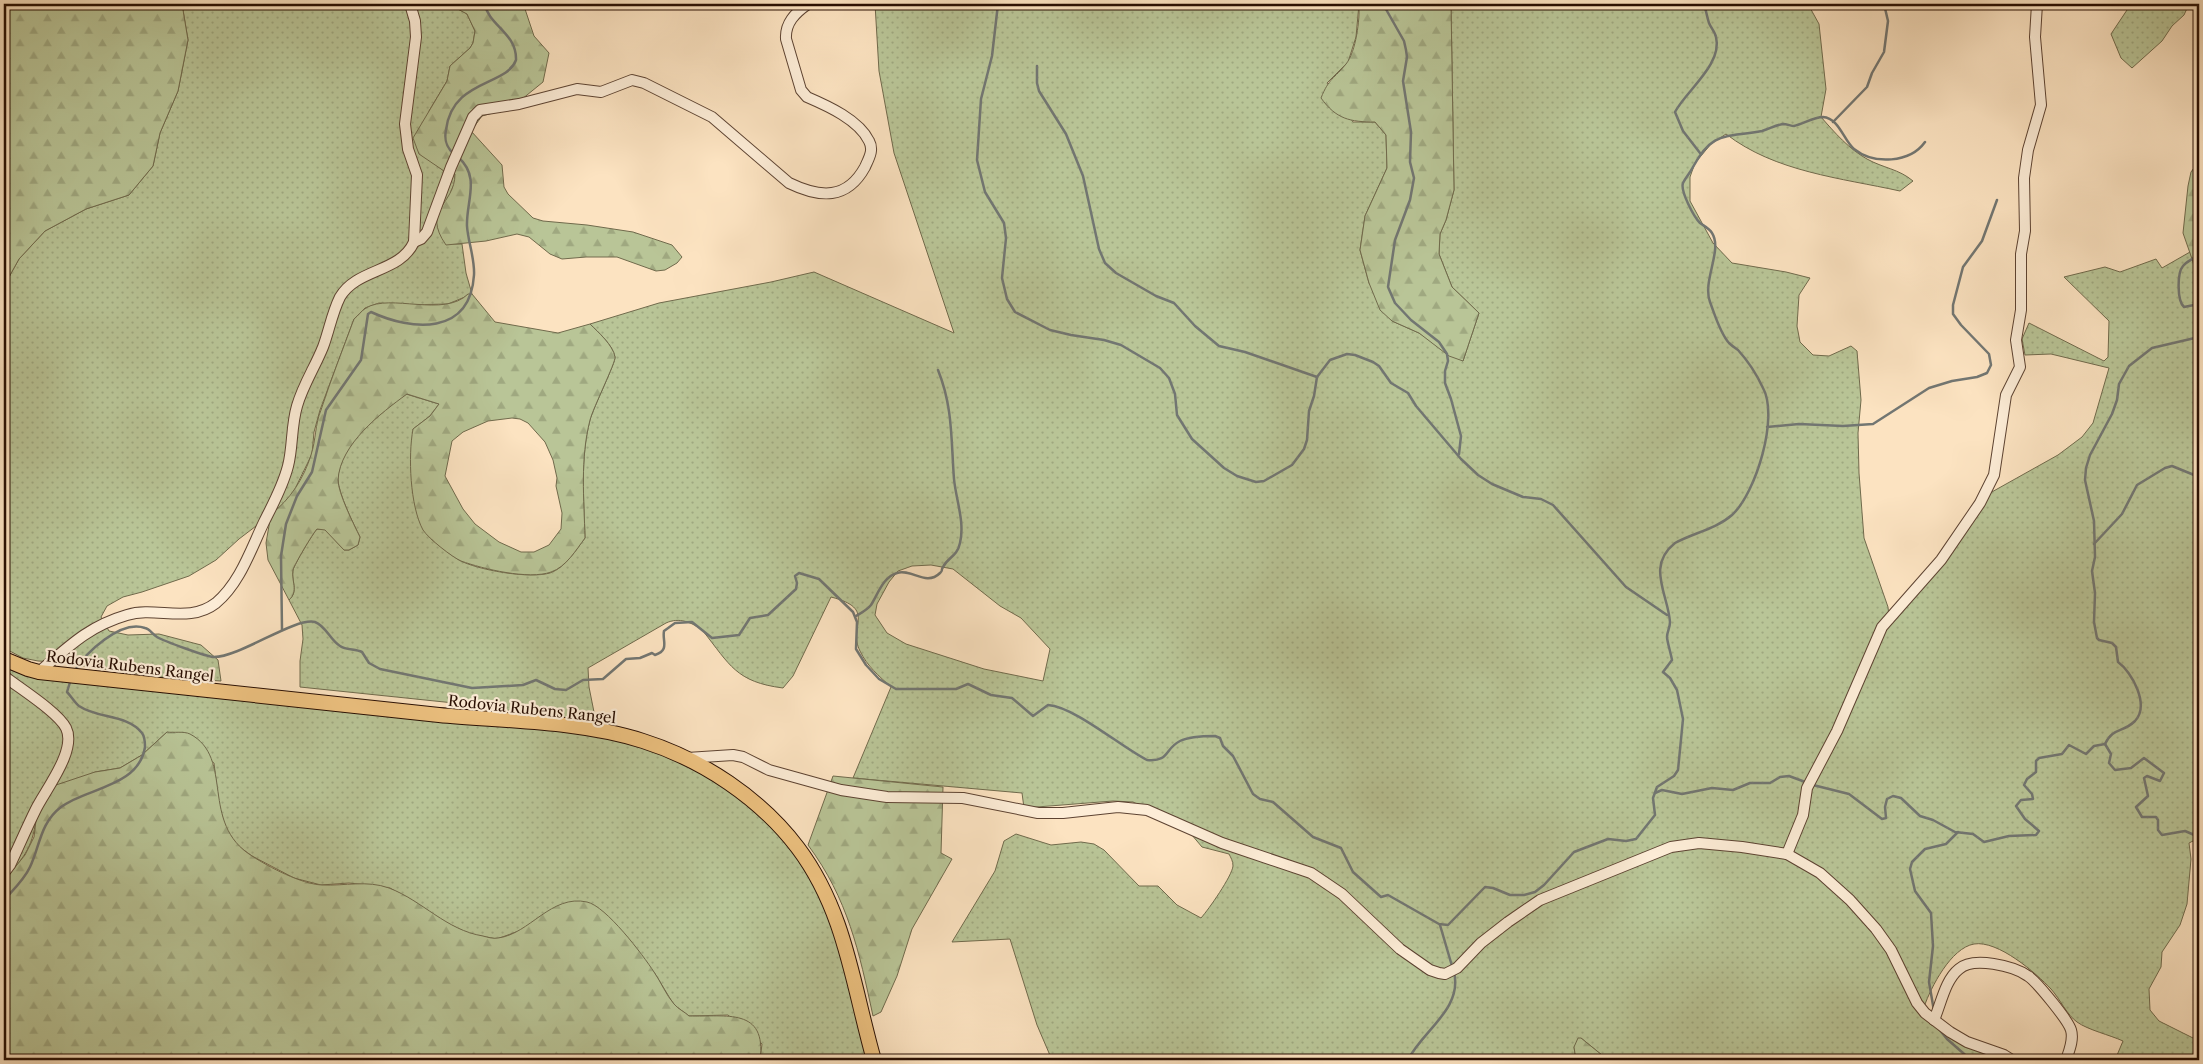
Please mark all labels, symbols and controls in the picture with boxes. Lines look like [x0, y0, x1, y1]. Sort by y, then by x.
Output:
street label: Rodovia Rubens Rangel [45, 646, 216, 686]
street label: Rodovia Rubens Rangel [447, 691, 618, 727]

